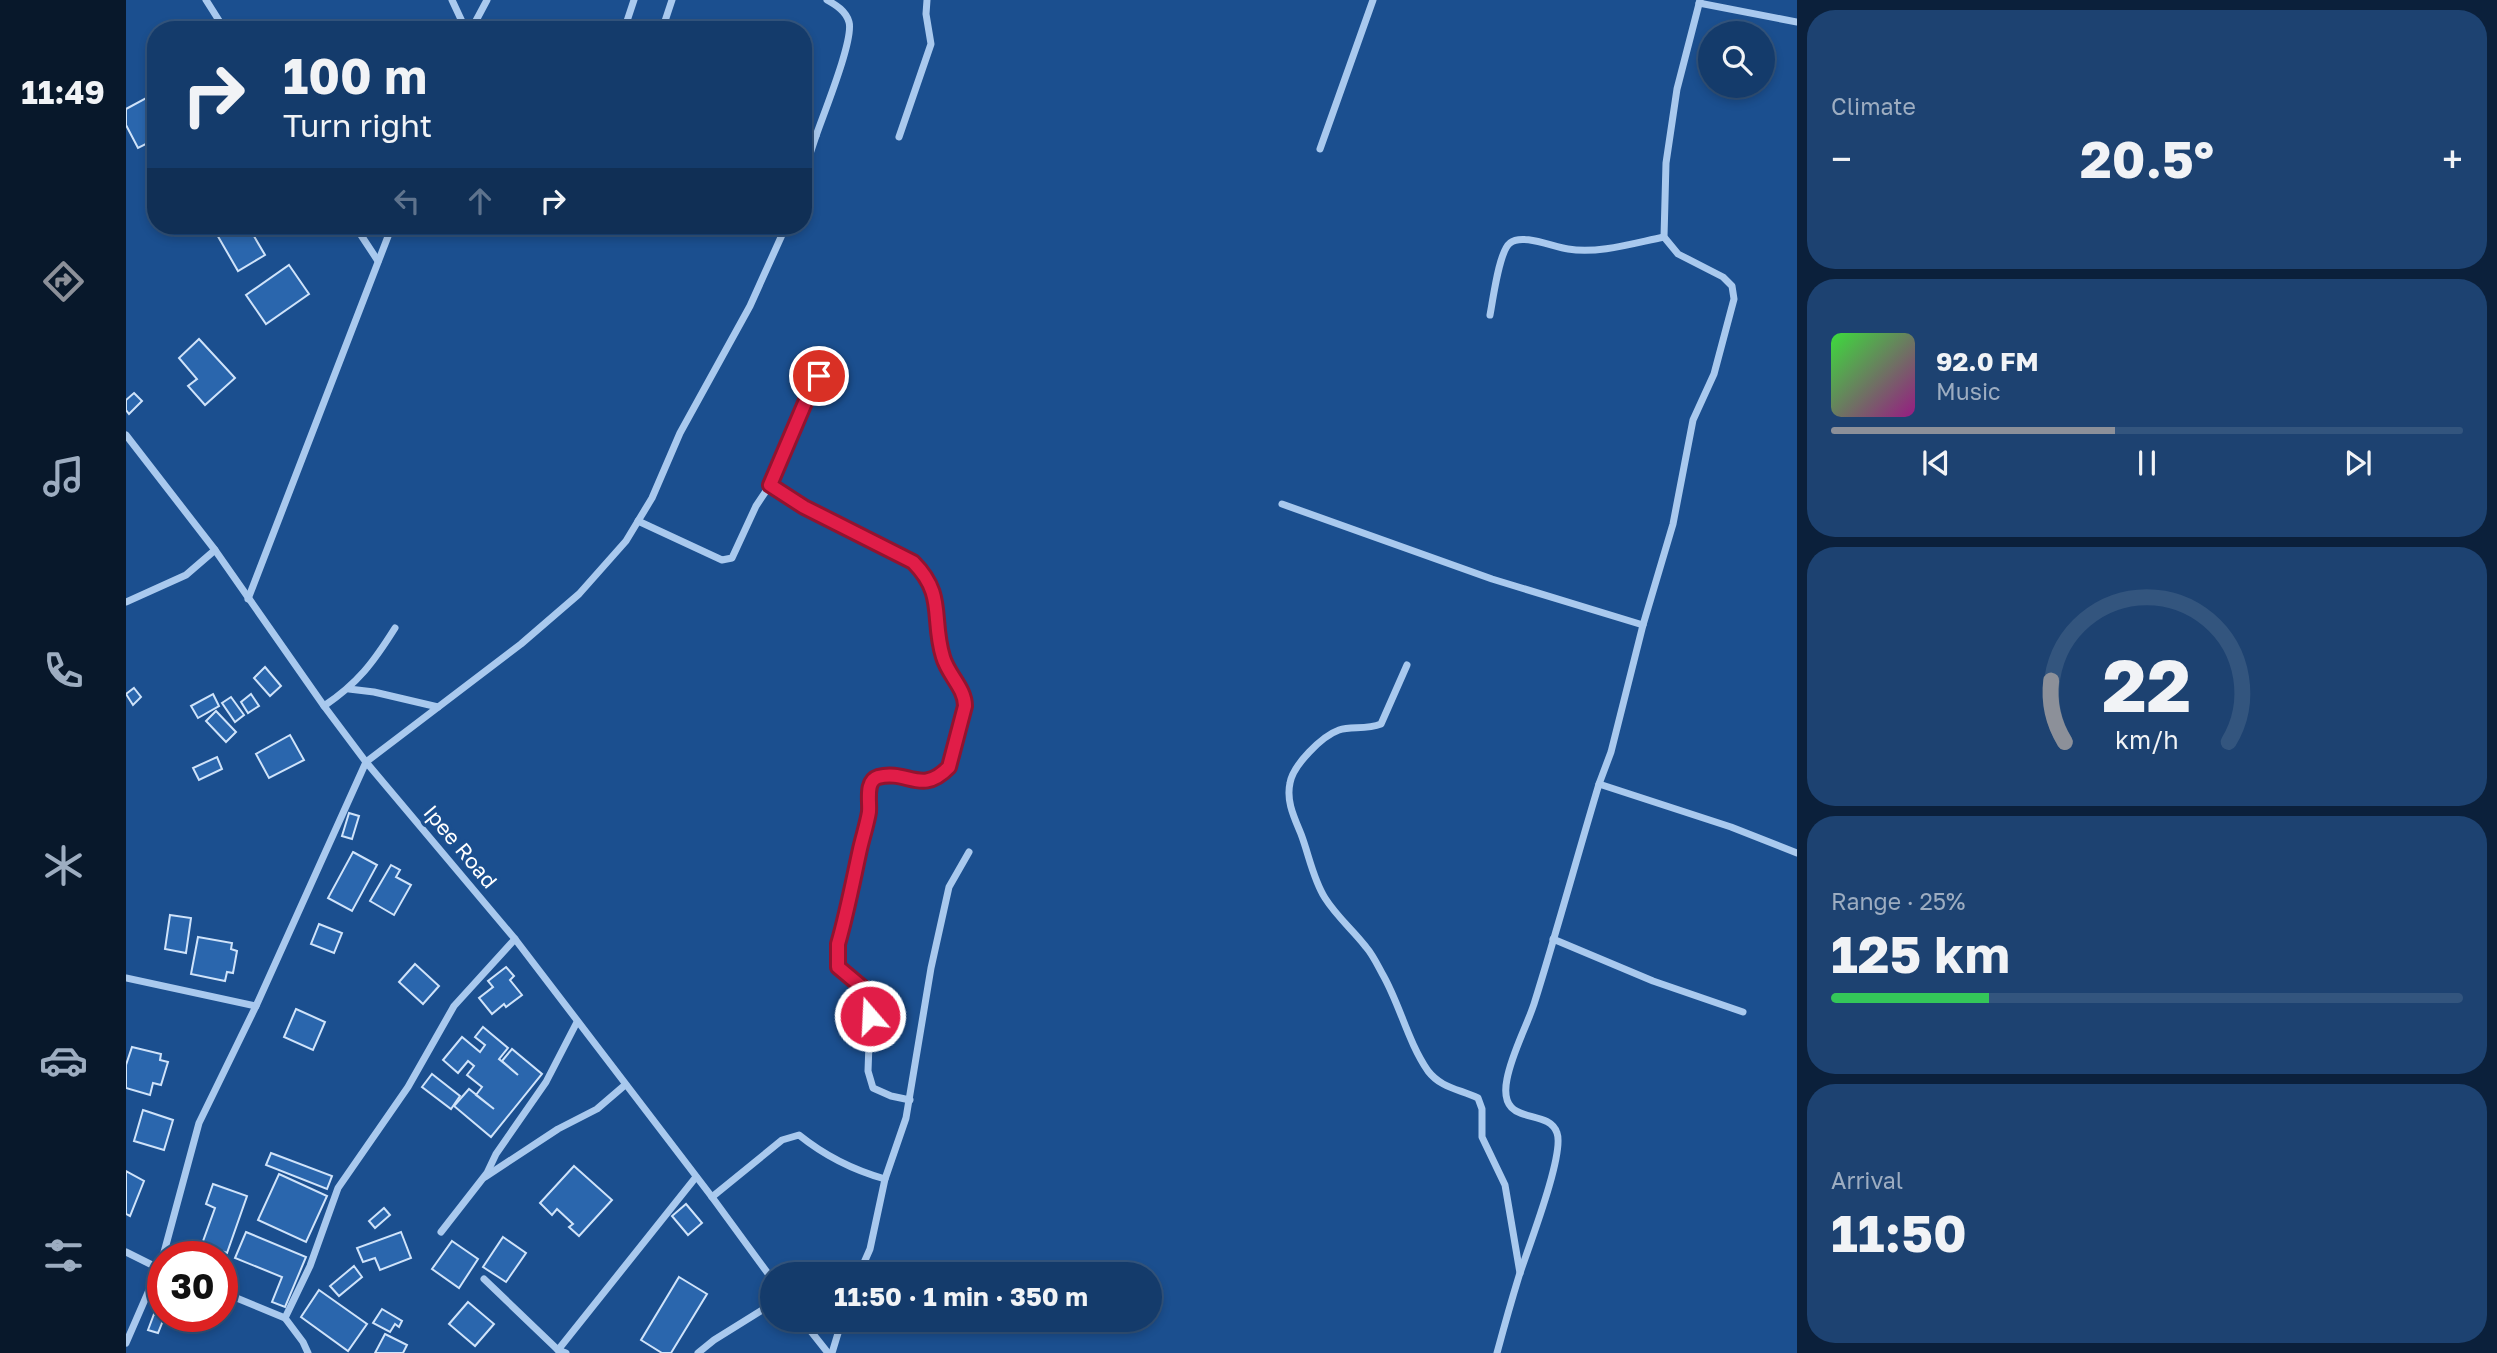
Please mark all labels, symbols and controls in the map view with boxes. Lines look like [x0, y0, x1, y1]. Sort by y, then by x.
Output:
map controls [1698, 21, 1775, 98]
button: search [1698, 21, 1775, 98]
text: 100 m [283, 46, 427, 105]
icon: right [168, 49, 259, 140]
text: 11:49 [21, 73, 105, 111]
text: Climate [1831, 92, 1916, 120]
text: Turn right [283, 106, 432, 144]
text: 20.5° [2080, 127, 2214, 189]
text: − [1831, 136, 1852, 181]
text: + [2442, 136, 2463, 181]
icon: left [388, 182, 426, 220]
icon: ahead [461, 182, 499, 220]
icon: right [534, 182, 572, 220]
icon: directions [39, 257, 88, 306]
pin [789, 346, 849, 406]
text: 92.0 FM [1936, 346, 2039, 377]
icon: arrive [800, 357, 838, 395]
text: Music [1936, 377, 2001, 405]
icon: previous [1917, 444, 1955, 482]
icon: pause [2128, 444, 2166, 482]
icon: next [2339, 444, 2377, 482]
icon: music [39, 452, 88, 501]
text: 22 [2103, 642, 2191, 729]
icon: phone [39, 646, 88, 695]
text: km/h [2115, 724, 2179, 755]
street label: Ipee Road [418, 799, 503, 893]
icon: climate [39, 841, 88, 890]
text: Range · 25% [1831, 887, 1965, 915]
text: 125 km [1831, 922, 2010, 984]
position arrow [833, 979, 907, 1053]
icon: car [39, 1036, 88, 1085]
text: Arrival [1831, 1166, 1903, 1194]
text: 11:50 [1831, 1201, 1967, 1263]
icon: filters [39, 1231, 88, 1280]
speed limit sign: 30 [147, 1241, 238, 1332]
text: 11:50 · 1 min · 350 m [834, 1281, 1088, 1312]

